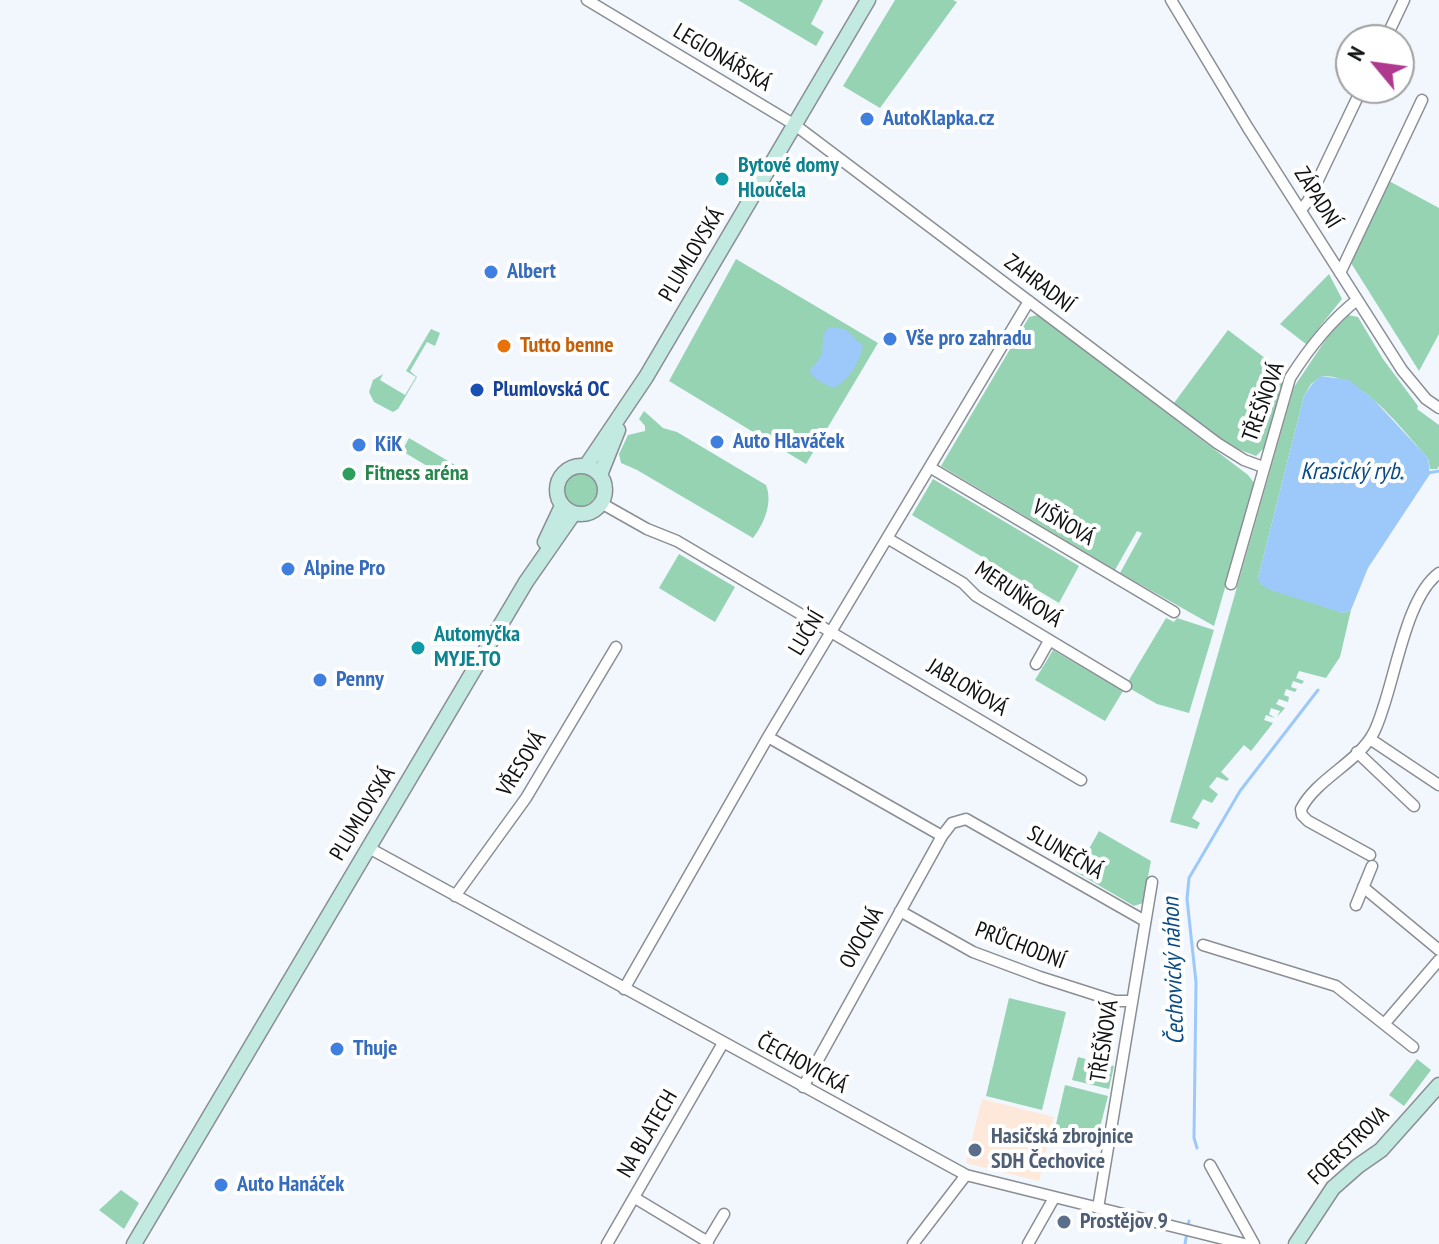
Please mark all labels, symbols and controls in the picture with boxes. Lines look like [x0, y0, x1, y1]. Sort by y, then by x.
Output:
street label: LEGIONÁŘSKÁ [668, 18, 776, 98]
north arrow [1335, 24, 1415, 104]
text: N [1341, 41, 1371, 65]
place label: AutoKlapka.cz [883, 106, 994, 132]
marker: AutoKlapka.cz [858, 110, 876, 128]
place label: Bytové domy Hloučela [738, 153, 839, 204]
street label: ZÁPADNÍ [1288, 162, 1346, 234]
marker: Bytové domy Hloučela [713, 170, 731, 188]
street label: PLUMLOVSKÁ [654, 203, 730, 307]
street label: ZAHRADNÍ [999, 249, 1079, 319]
place label: Albert [507, 259, 556, 285]
marker: Albert [482, 263, 500, 281]
place label: Vše pro zahradu [906, 326, 1031, 352]
marker: Vše pro zahradu [881, 330, 899, 348]
place label: Tutto benne [520, 333, 614, 359]
marker: Tutto benne [495, 337, 513, 355]
street label: TŘEŠŇOVÁ [1238, 359, 1290, 445]
place label: Plumlovská OC [493, 377, 610, 403]
marker: Plumlovská OC [468, 381, 486, 399]
place label: Auto Hlaváček [733, 429, 844, 455]
place label: KiK [375, 432, 403, 458]
marker: Auto Hlaváček [708, 433, 726, 451]
marker: KiK [350, 436, 368, 454]
water label: Krasický ryb. [1300, 458, 1404, 486]
place label: Fitness aréna [365, 461, 469, 487]
marker: Fitness aréna [340, 465, 358, 483]
street label: VIŠŇOVÁ [1027, 494, 1099, 552]
place label: Alpine Pro [304, 556, 385, 582]
street label: MERUŇKOVÁ [970, 556, 1066, 634]
marker: Alpine Pro [279, 560, 297, 578]
street label: LUČNÍ [783, 606, 831, 660]
place label: Automyčka MYJE.TO [434, 622, 520, 674]
marker: Automyčka MYJE.TO [409, 639, 427, 657]
street label: JABLOŇOVÁ [922, 654, 1012, 722]
place label: Penny [336, 667, 384, 693]
marker: Penny [311, 671, 329, 689]
street label: VŘESOVÁ [492, 727, 552, 801]
street label: PLUMLOVSKÁ [325, 762, 401, 866]
street label: SLUNEČNÁ [1022, 821, 1108, 885]
water label: Čechovický náhon [1157, 897, 1191, 1045]
street label: OVOCNÁ [835, 903, 889, 973]
street label: PRŮCHODNÍ [971, 917, 1069, 975]
street label: TŘEŠŇOVÁ [1086, 998, 1124, 1084]
street label: ČECHOVICKÁ [752, 1028, 852, 1100]
place label: Thuje [353, 1036, 397, 1062]
marker: Thuje [328, 1040, 346, 1058]
street label: NA BLATECH [612, 1085, 684, 1183]
street label: FOERSTROVA [1303, 1101, 1395, 1191]
place label: Hasičská zbrojnice SDH Čechovice [991, 1124, 1133, 1176]
marker: Hasičská zbrojnice SDH Čechovice [966, 1141, 984, 1159]
place label: Auto Hanáček [237, 1172, 344, 1198]
marker: Auto Hanáček [212, 1176, 230, 1194]
place label: Prostějov 9 [1080, 1209, 1168, 1235]
marker: Prostějov 9 [1055, 1213, 1073, 1231]

